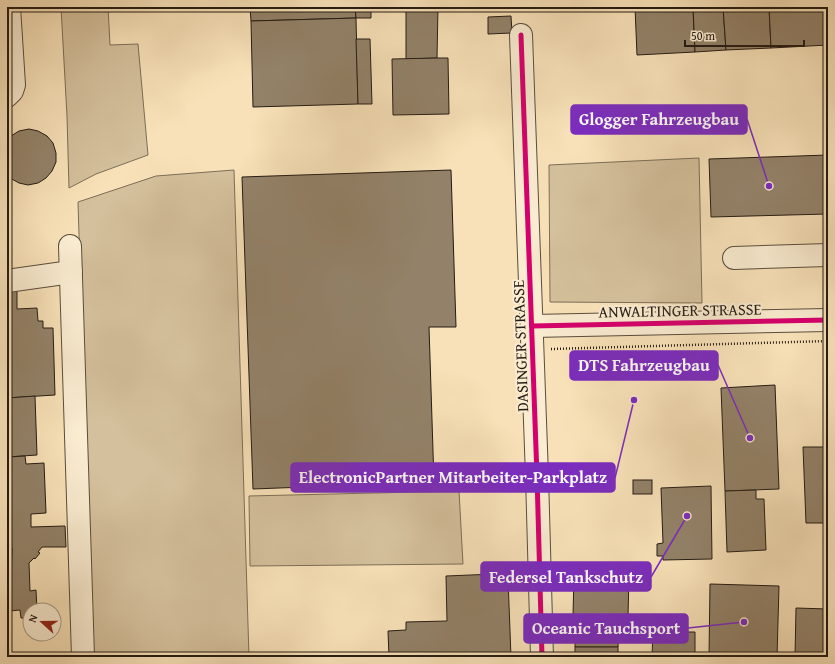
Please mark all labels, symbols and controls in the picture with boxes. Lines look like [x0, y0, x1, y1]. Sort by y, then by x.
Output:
scale bar [685, 22, 804, 48]
text: 50 m [691, 27, 715, 44]
callout: Glogger Fahrzeugbau [571, 105, 747, 134]
text: Glogger Fahrzeugbau [579, 106, 739, 131]
street label: DASINGER STRASSE [506, 280, 534, 412]
street label: ANWALTINGER STRASSE [598, 297, 762, 323]
callout: DTS Fahrzeugbau [570, 351, 718, 380]
text: DTS Fahrzeugbau [578, 352, 710, 377]
callout: ElectronicPartner Mitarbeiter-Parkplatz [291, 463, 615, 492]
text: ElectronicPartner Mitarbeiter-Parkplatz [299, 464, 607, 489]
callout: Federsel Tankschutz [481, 562, 651, 591]
text: Federsel Tankschutz [489, 564, 643, 589]
north arrow [22, 602, 62, 642]
text: N [24, 612, 42, 625]
callout: Oceanic Tauchsport [524, 614, 688, 643]
text: Oceanic Tauchsport [532, 615, 681, 640]

